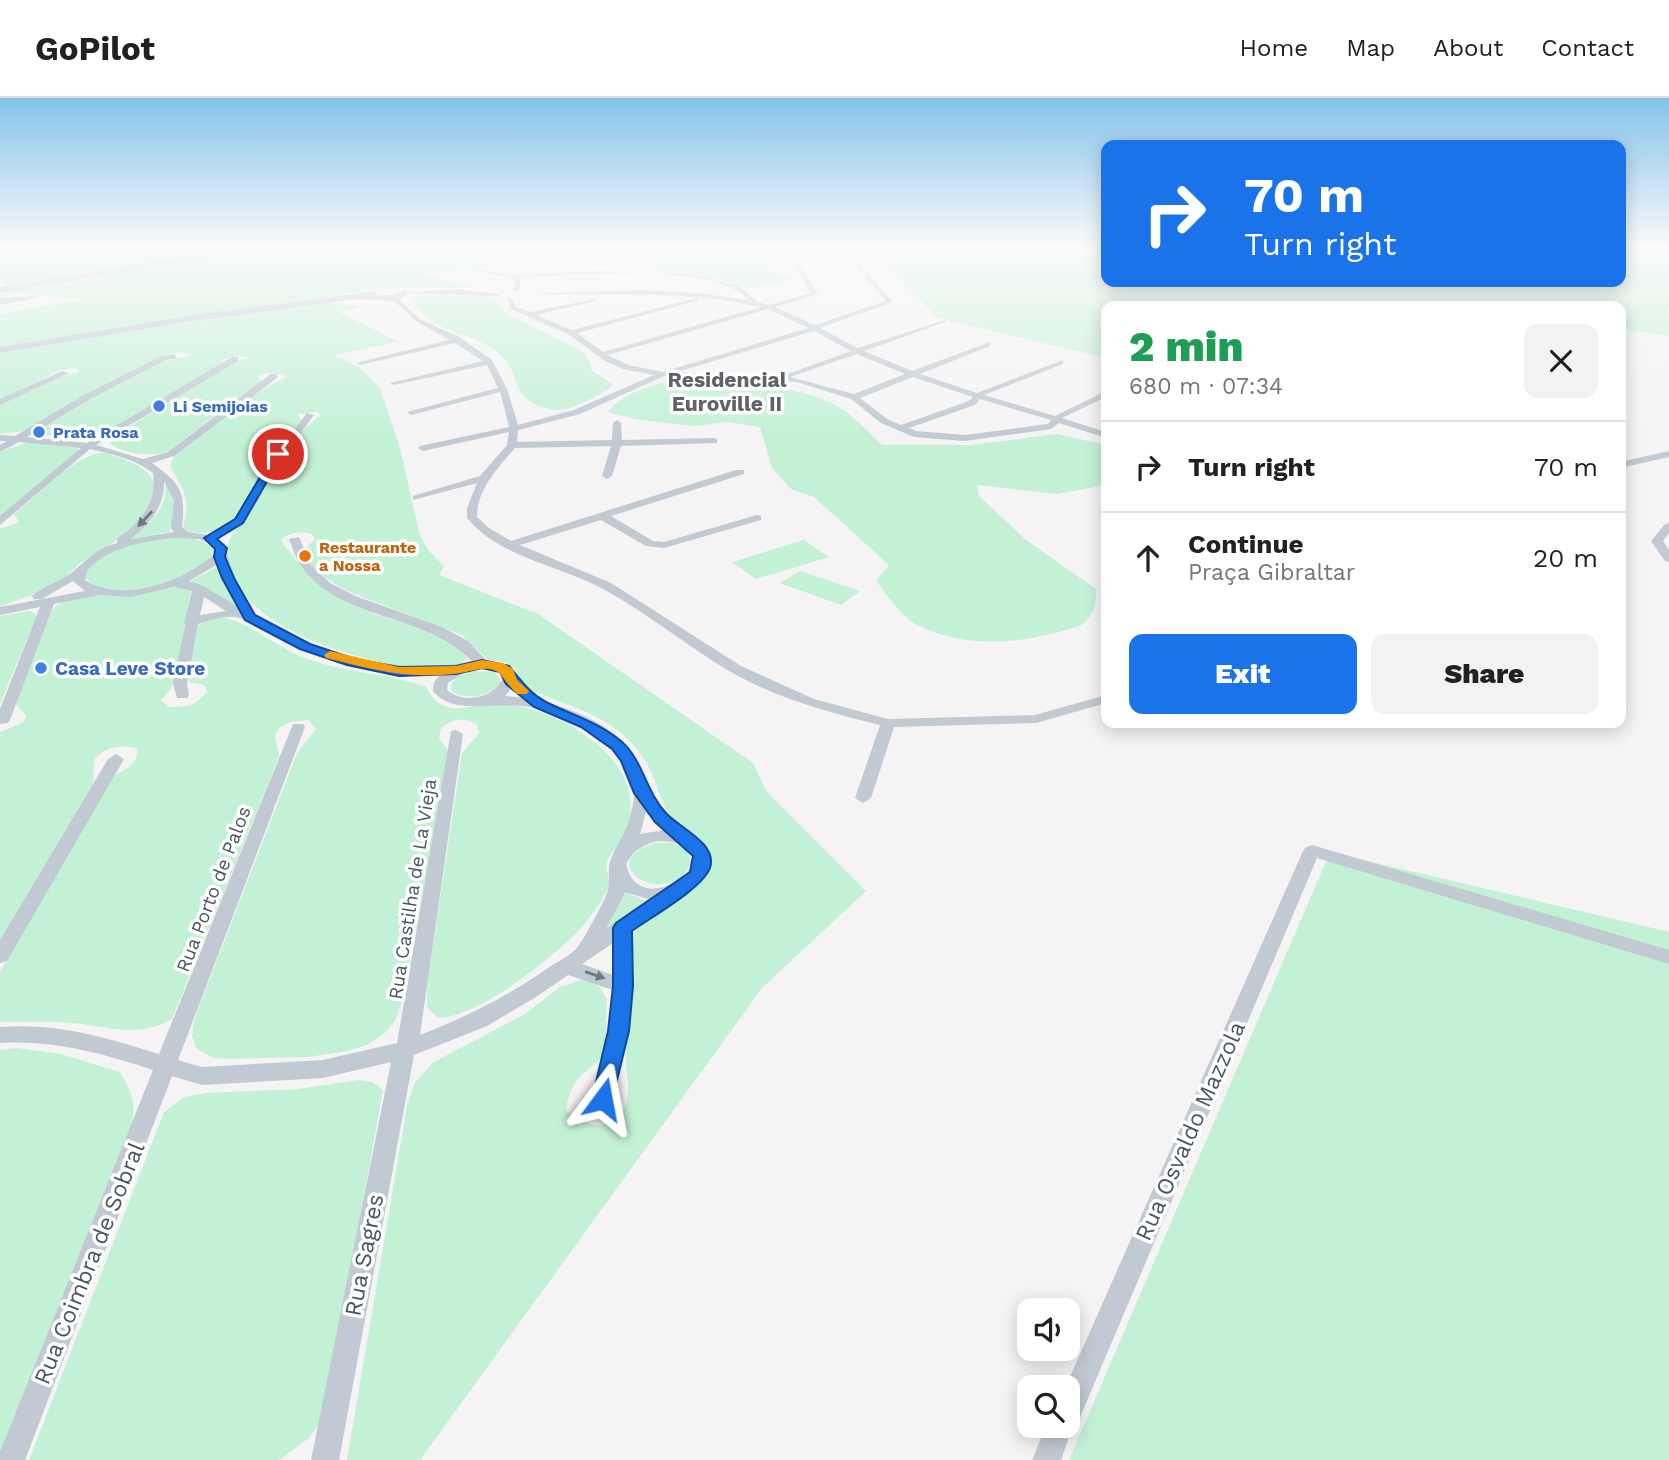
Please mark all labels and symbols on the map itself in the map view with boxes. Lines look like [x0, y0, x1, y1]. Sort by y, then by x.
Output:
district label: Residencial Euroville II [667, 367, 787, 416]
place label: Li Semijoias [173, 397, 268, 416]
marker: Li Semijoias [151, 398, 167, 414]
place label: Prata Rosa [53, 423, 139, 442]
marker: Prata Rosa [31, 424, 47, 440]
pin [248, 424, 308, 484]
one-way arrow [138, 510, 154, 527]
place label: Restaurante a Nossa [319, 538, 416, 575]
marker: Restaurante a Nossa [297, 548, 313, 564]
place label: Casa Leve Store [55, 657, 205, 680]
marker: Casa Leve Store [33, 660, 49, 676]
street label: Rua Castilha de La Vieja [384, 777, 441, 1001]
street label: Rua Porto de Palos [171, 803, 256, 975]
one-way arrow [584, 970, 605, 981]
street label: Rua Osvaldo Mazzola [1130, 1017, 1251, 1245]
position arrow [566, 1062, 640, 1136]
street label: Rua Coimbra de Sobral [29, 1138, 150, 1388]
street label: Rua Sagres [339, 1192, 390, 1318]

